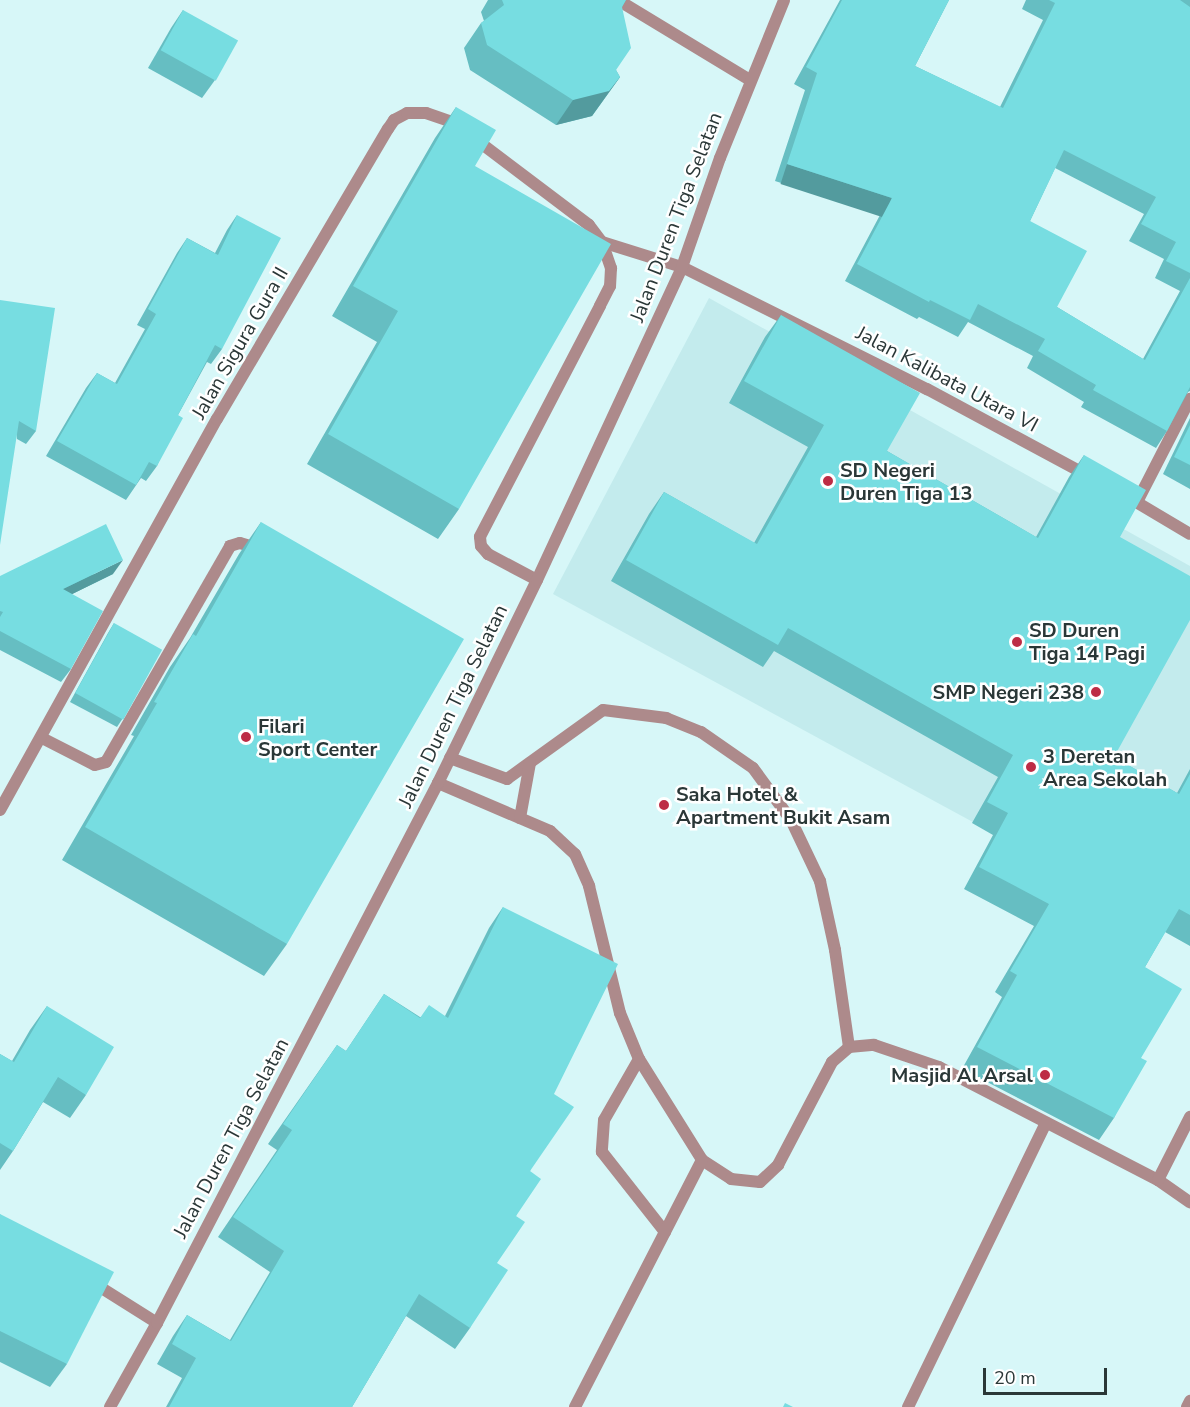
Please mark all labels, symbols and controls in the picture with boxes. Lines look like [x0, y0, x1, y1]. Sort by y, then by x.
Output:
street label: Jalan Duren Tiga Selatan [625, 109, 727, 325]
street label: Jalan Sigura Gura II [187, 263, 293, 423]
street label: Jalan Kalibata Utara VI [852, 321, 1042, 437]
place label: SD Negeri Duren Tiga 13 [840, 458, 972, 505]
marker: SD Negeri Duren Tiga 13 [821, 474, 835, 488]
street label: Jalan Duren Tiga Selatan [393, 601, 513, 811]
place label: SD Duren Tiga 14 Pagi [1029, 618, 1145, 665]
marker: SD Duren Tiga 14 Pagi [1010, 635, 1024, 649]
place label: SMP Negeri 238 [933, 680, 1084, 704]
marker: SMP Negeri 238 [1089, 685, 1103, 699]
place label: Filari Sport Center [258, 714, 377, 761]
marker: Filari Sport Center [239, 730, 253, 744]
place label: 3 Deretan Area Sekolah [1043, 744, 1167, 791]
marker: 3 Deretan Area Sekolah [1024, 760, 1038, 774]
place label: Saka Hotel & Apartment Bukit Asam [676, 782, 890, 829]
marker: Saka Hotel & Apartment Bukit Asam [657, 798, 671, 812]
street label: Jalan Duren Tiga Selatan [168, 1034, 294, 1242]
place label: Masjid Al Arsal [891, 1063, 1033, 1087]
marker: Masjid Al Arsal [1038, 1068, 1052, 1082]
scale bar [986, 1356, 1110, 1394]
text: 20 m [994, 1366, 1036, 1390]

